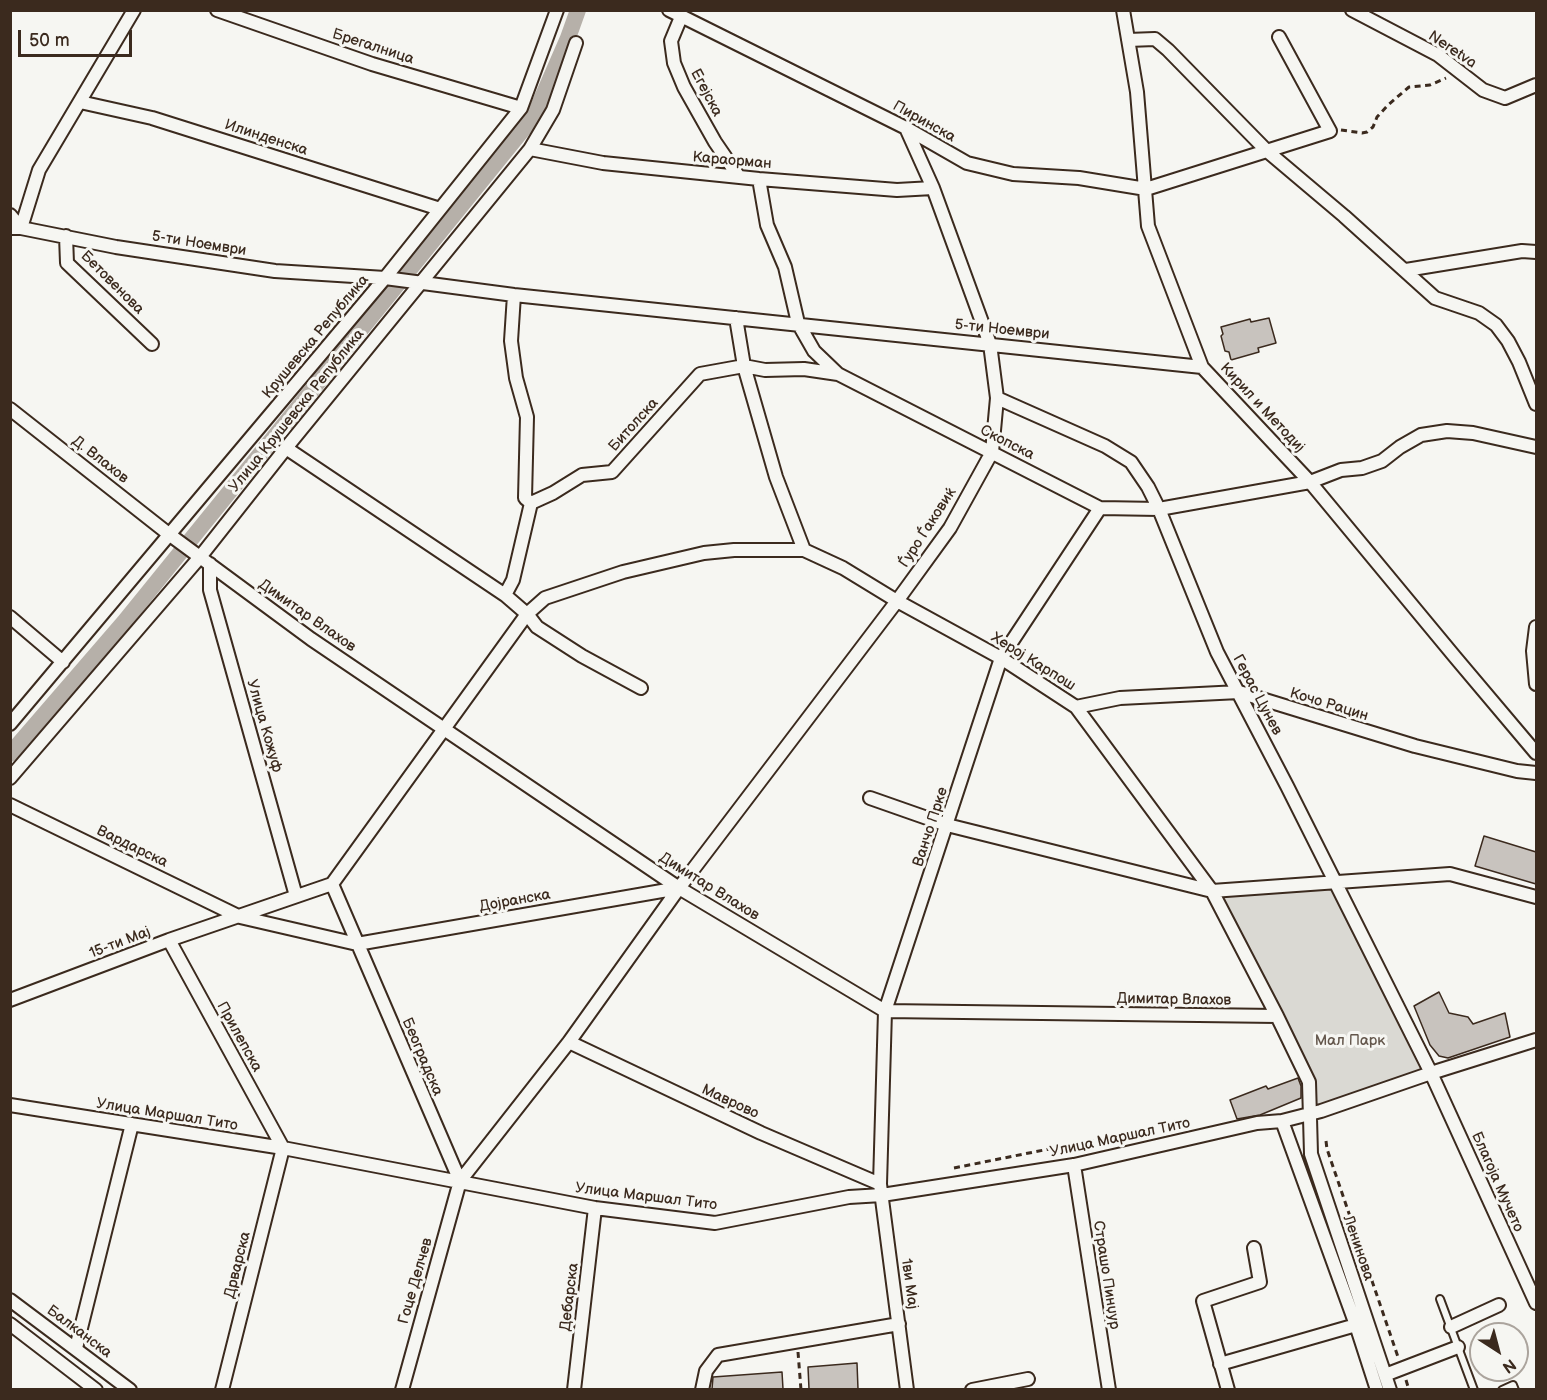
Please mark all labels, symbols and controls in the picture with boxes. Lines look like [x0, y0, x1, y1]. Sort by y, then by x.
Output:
scale bar [21, 18, 135, 56]
street label: Брегалница [330, 25, 416, 69]
street label: Neretva [1424, 27, 1480, 73]
text: 50 m [29, 30, 70, 51]
street label: Егејска [686, 66, 726, 120]
street label: Пиринска [890, 97, 958, 147]
street label: Илинденска [222, 116, 310, 160]
street label: Караорман [692, 149, 772, 173]
street label: 5-ти Ноември [151, 228, 247, 260]
street label: Бетовенова [76, 247, 148, 319]
street label: Крушевска Република [259, 271, 373, 403]
street label: 5-ти Ноември [954, 316, 1050, 344]
street label: Улица Крушевска Република [226, 326, 368, 496]
street label: Кирил и Методиј [1216, 360, 1308, 456]
street label: Битолска [605, 395, 663, 455]
street label: Скопска [977, 422, 1037, 464]
street label: Д. Влахов [68, 432, 132, 488]
street label: Ѓуро Ѓаковиќ [895, 485, 961, 571]
street label: Димитар Влахов [255, 576, 359, 656]
street label: Херој Карпош [987, 629, 1079, 695]
street label: Герас Цунев [1228, 652, 1286, 738]
street label: Улица Кожуф [242, 678, 286, 774]
street label: Кочо Рацин [1288, 685, 1370, 725]
street label: Ванчо Прке [910, 785, 952, 869]
street label: Вардарска [94, 822, 170, 872]
street label: Димитар Влахов [656, 849, 762, 925]
street label: Дојранска [478, 886, 552, 916]
street label: 15-ти Мај [87, 923, 153, 963]
street label: Димитар Влахов [1117, 990, 1231, 1010]
street label: Прилепска [212, 999, 266, 1075]
street label: Београдска [398, 1015, 446, 1099]
park label: Мал Парк [1315, 1032, 1385, 1050]
street label: Маврово [698, 1081, 762, 1123]
street label: Улица Маршал Тито [95, 1095, 239, 1135]
street label: Улица Маршал Тито [1048, 1114, 1192, 1162]
street label: Благоја Мучето [1467, 1129, 1527, 1235]
street label: Улица Маршал Тито [574, 1179, 718, 1215]
street label: Ленинова [1338, 1213, 1378, 1283]
street label: Страшо Пинџур [1089, 1219, 1123, 1331]
street label: Дрварска [221, 1230, 255, 1300]
street label: Гоце Делчев [395, 1236, 437, 1326]
street label: 1ви Мај [897, 1258, 921, 1310]
street label: Дебарска [557, 1262, 583, 1332]
street label: Балканска [43, 1302, 115, 1362]
north arrow [1469, 1322, 1529, 1382]
text: N [1498, 1354, 1519, 1377]

